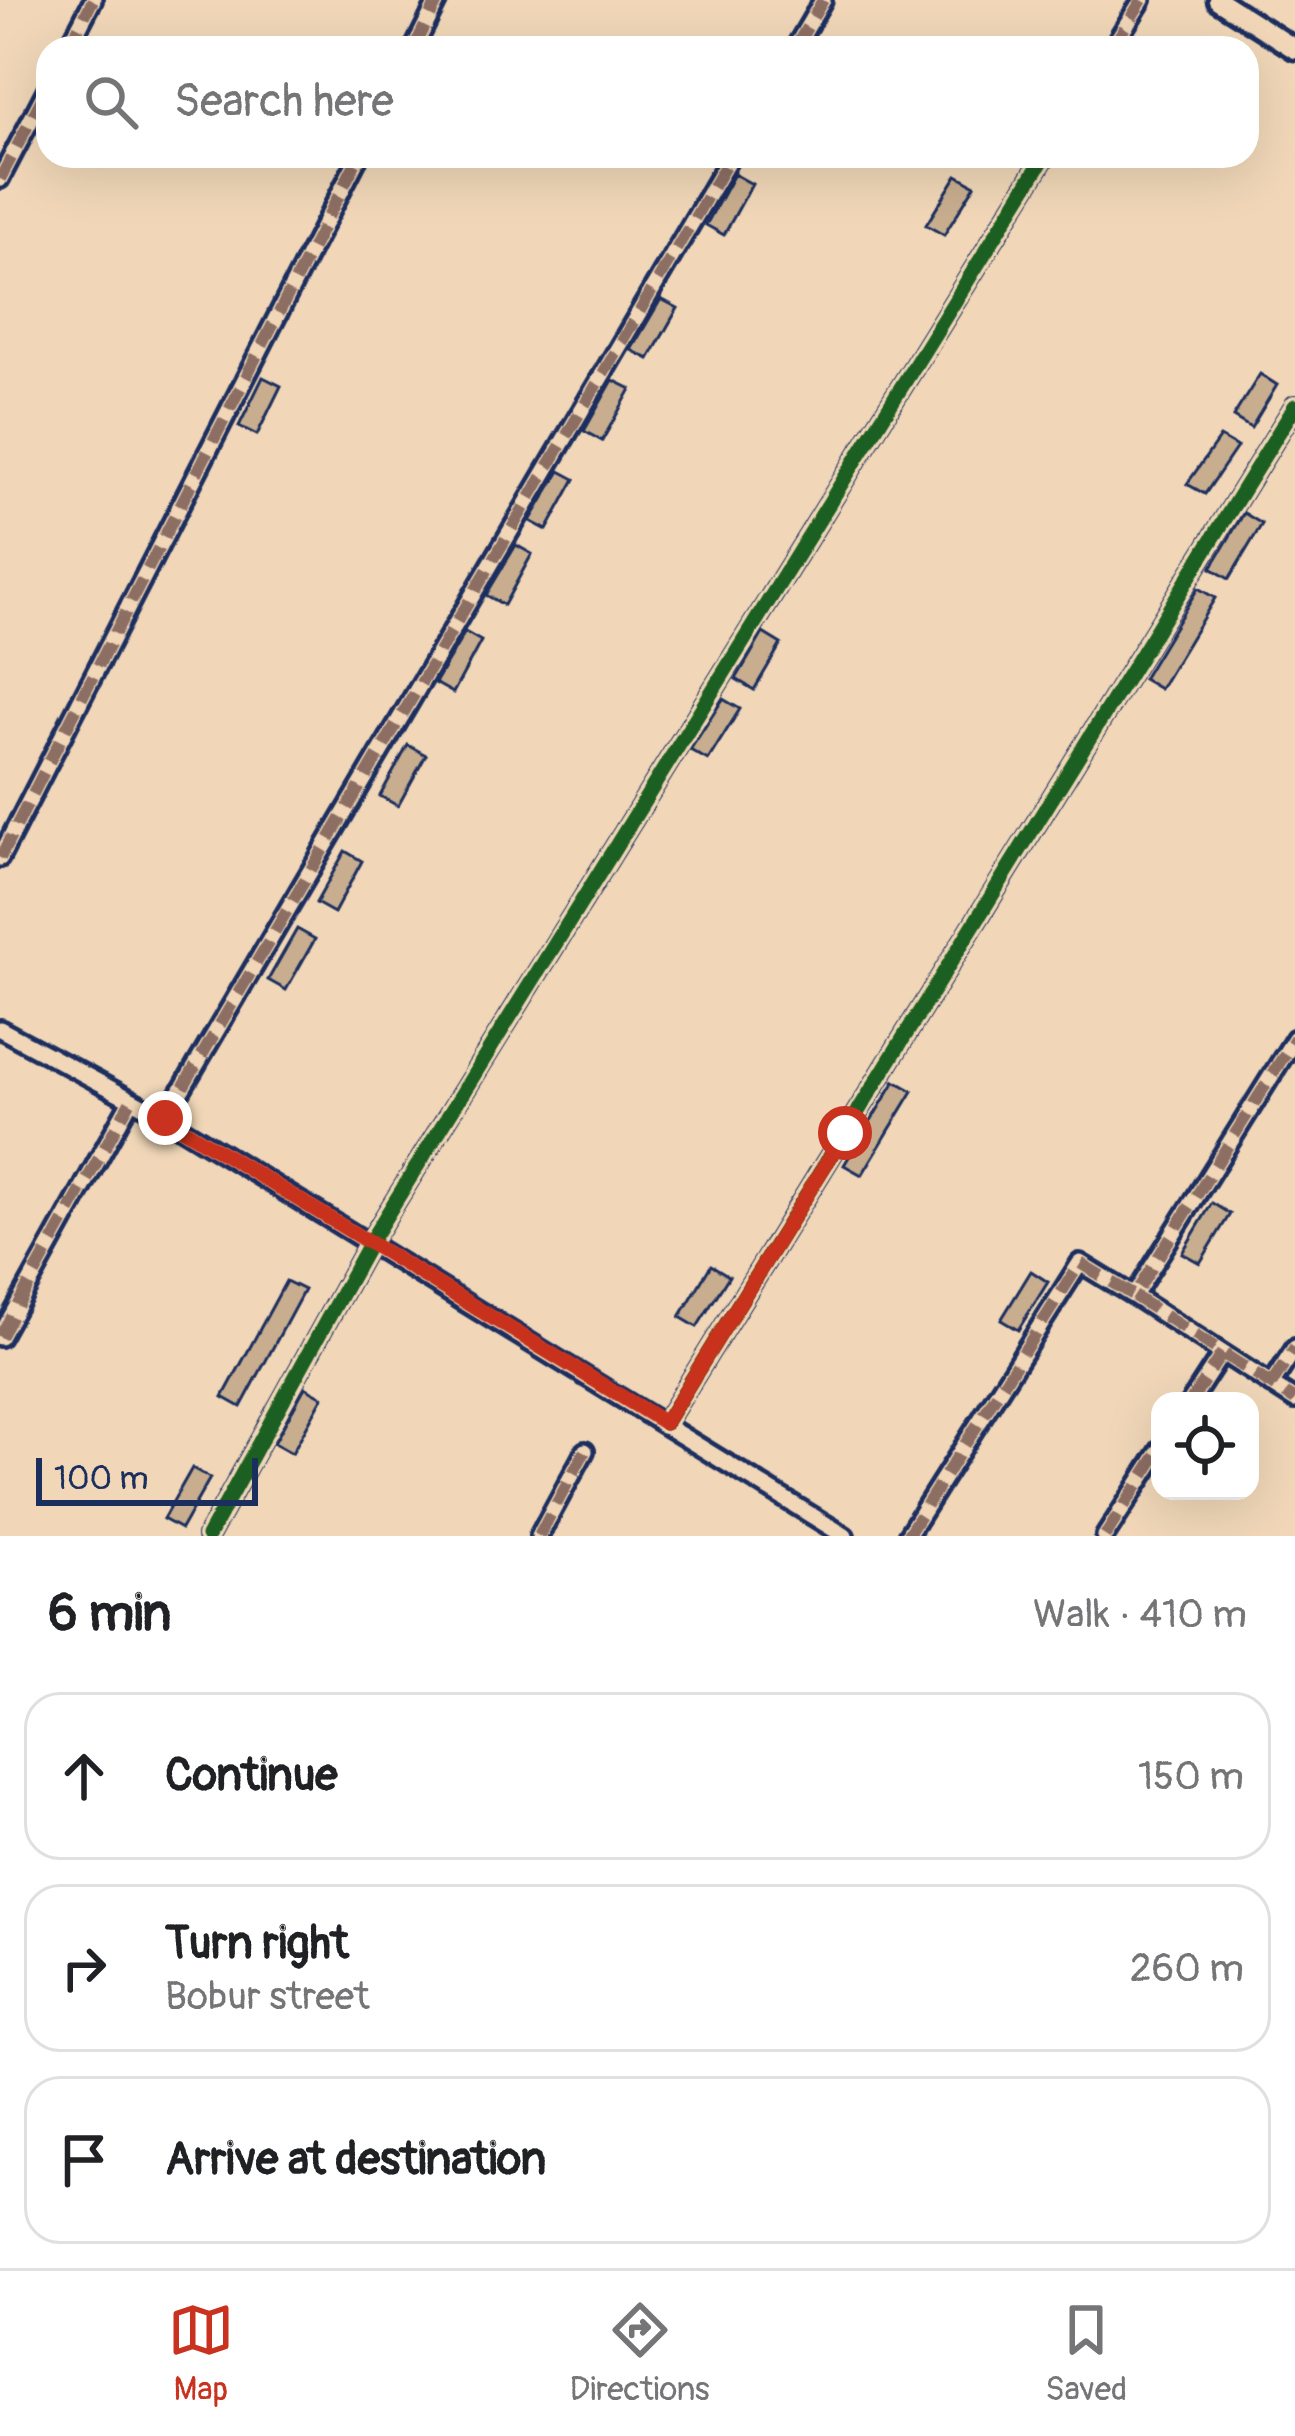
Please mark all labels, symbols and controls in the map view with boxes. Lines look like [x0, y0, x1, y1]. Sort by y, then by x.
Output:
search box [36, 36, 1259, 168]
icon: search [78, 69, 144, 135]
text: Search here [174, 74, 394, 130]
route end [138, 1091, 192, 1145]
route start [818, 1106, 872, 1160]
map controls [1151, 1392, 1259, 1500]
button: locate [1151, 1392, 1259, 1500]
scale bar [36, 1452, 258, 1505]
text: 100 m [54, 1458, 148, 1499]
text: 6 min [48, 1582, 171, 1646]
text: Walk · 410 m [1033, 1590, 1247, 1639]
icon: ahead [51, 1743, 117, 1809]
text: Continue [165, 1748, 338, 1804]
text: 150 m [1138, 1752, 1244, 1801]
text: Turn right [165, 1916, 349, 1972]
icon: right [51, 1935, 117, 2001]
text: 260 m [1130, 1944, 1244, 1993]
text: Bobur street [165, 1972, 370, 2021]
icon: arrive [51, 2127, 117, 2193]
text: Arrive at destination [165, 2132, 546, 2188]
tab: Map [168, 2297, 234, 2410]
tab: Directions [570, 2297, 710, 2410]
tab: Saved [1045, 2297, 1127, 2410]

